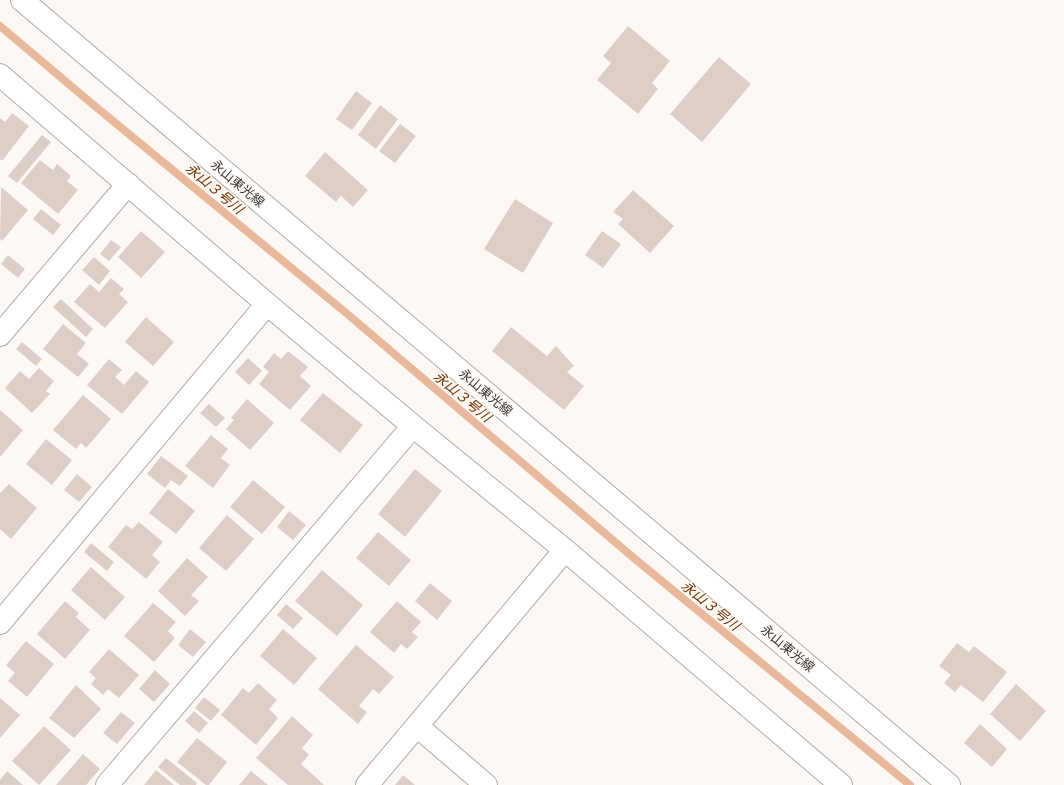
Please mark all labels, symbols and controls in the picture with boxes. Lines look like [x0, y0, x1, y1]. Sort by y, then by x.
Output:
street label: 永山東光線 [208, 156, 268, 210]
water label: 永山３号川 [183, 159, 249, 218]
street label: 永山東光線 [456, 365, 516, 419]
water label: 永山３号川 [431, 367, 497, 426]
water label: 永山３号川 [678, 576, 745, 635]
street label: 永山東光線 [758, 621, 818, 675]

